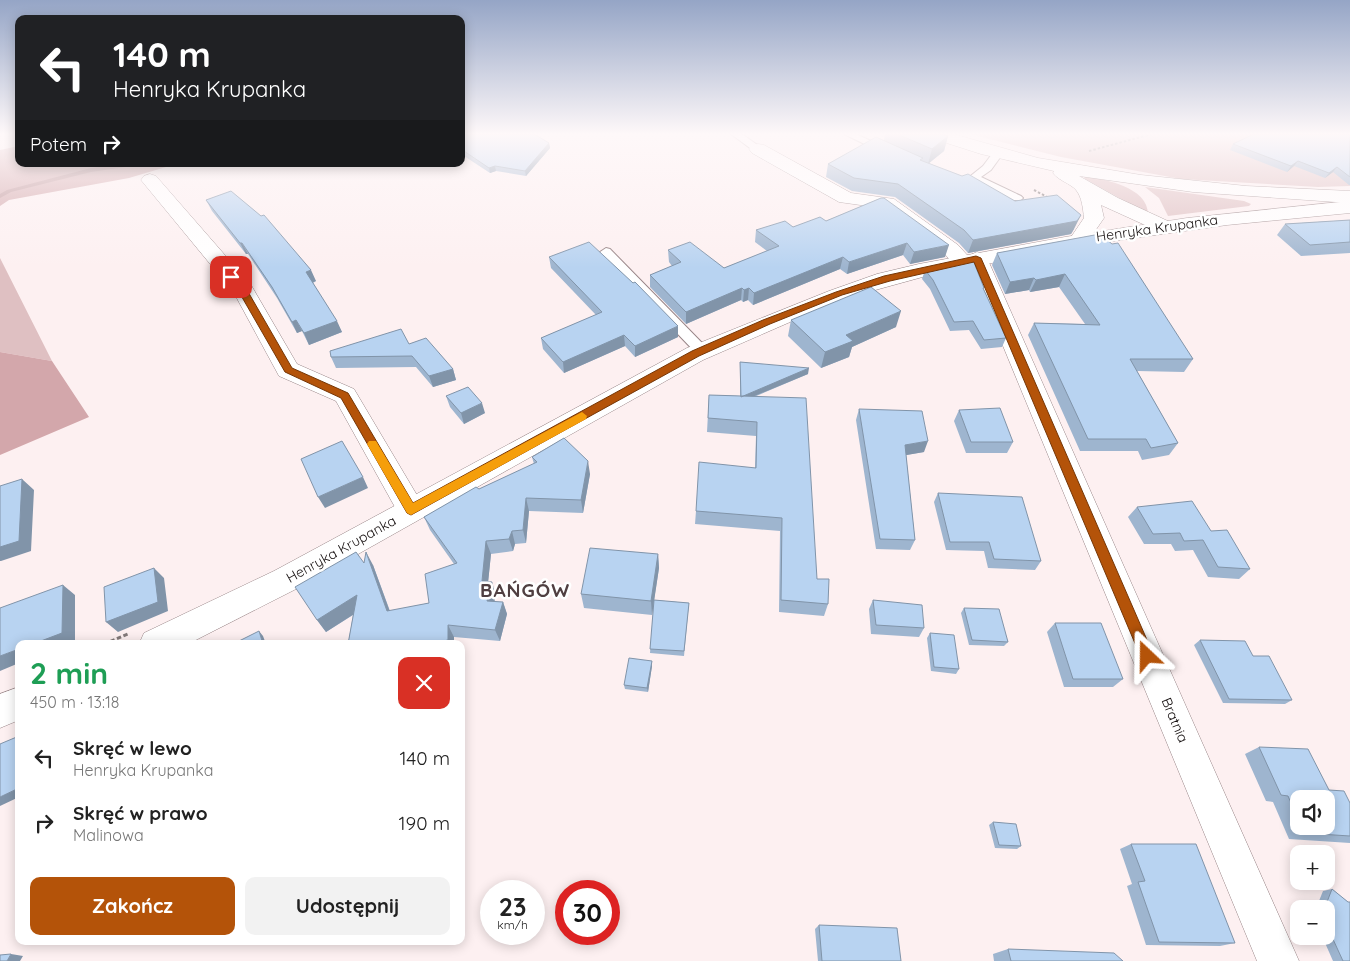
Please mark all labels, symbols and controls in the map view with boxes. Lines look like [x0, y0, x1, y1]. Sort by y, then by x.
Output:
text: 140 m [113, 32, 211, 76]
icon: left [30, 35, 95, 100]
text: Henryka Krupanka [113, 75, 306, 103]
icon: right [97, 130, 125, 158]
text: Potem [30, 132, 87, 156]
street label: Henryka Krupanka [1095, 211, 1219, 245]
pin [210, 256, 252, 298]
icon: arrive [217, 263, 245, 291]
street label: Henryka Krupanka [283, 511, 399, 587]
district label: BAŃGÓW [480, 578, 570, 602]
position arrow [1120, 629, 1172, 681]
text: 2 min [30, 654, 108, 692]
button: close [398, 657, 450, 709]
text: 450 m · 13:18 [30, 692, 119, 712]
street label: Bratnia [1158, 695, 1192, 745]
text: Skręć w lewo [73, 736, 192, 760]
icon: left [30, 744, 58, 772]
text: 140 m [399, 746, 450, 770]
text: Henryka Krupanka [73, 760, 213, 780]
map controls [1290, 790, 1335, 945]
button: sound [1290, 790, 1335, 835]
text: Skręć w prawo [73, 801, 208, 825]
icon: right [30, 809, 58, 837]
text: 190 m [399, 811, 450, 835]
text: Malinowa [73, 825, 144, 845]
button: + [1290, 845, 1335, 890]
button: Zakończ [30, 877, 235, 935]
button: Udostępnij [245, 877, 450, 935]
speed limit sign: 30 [555, 880, 620, 945]
text: 23 [499, 891, 526, 922]
button: − [1290, 900, 1335, 945]
text: km/h [497, 917, 528, 932]

